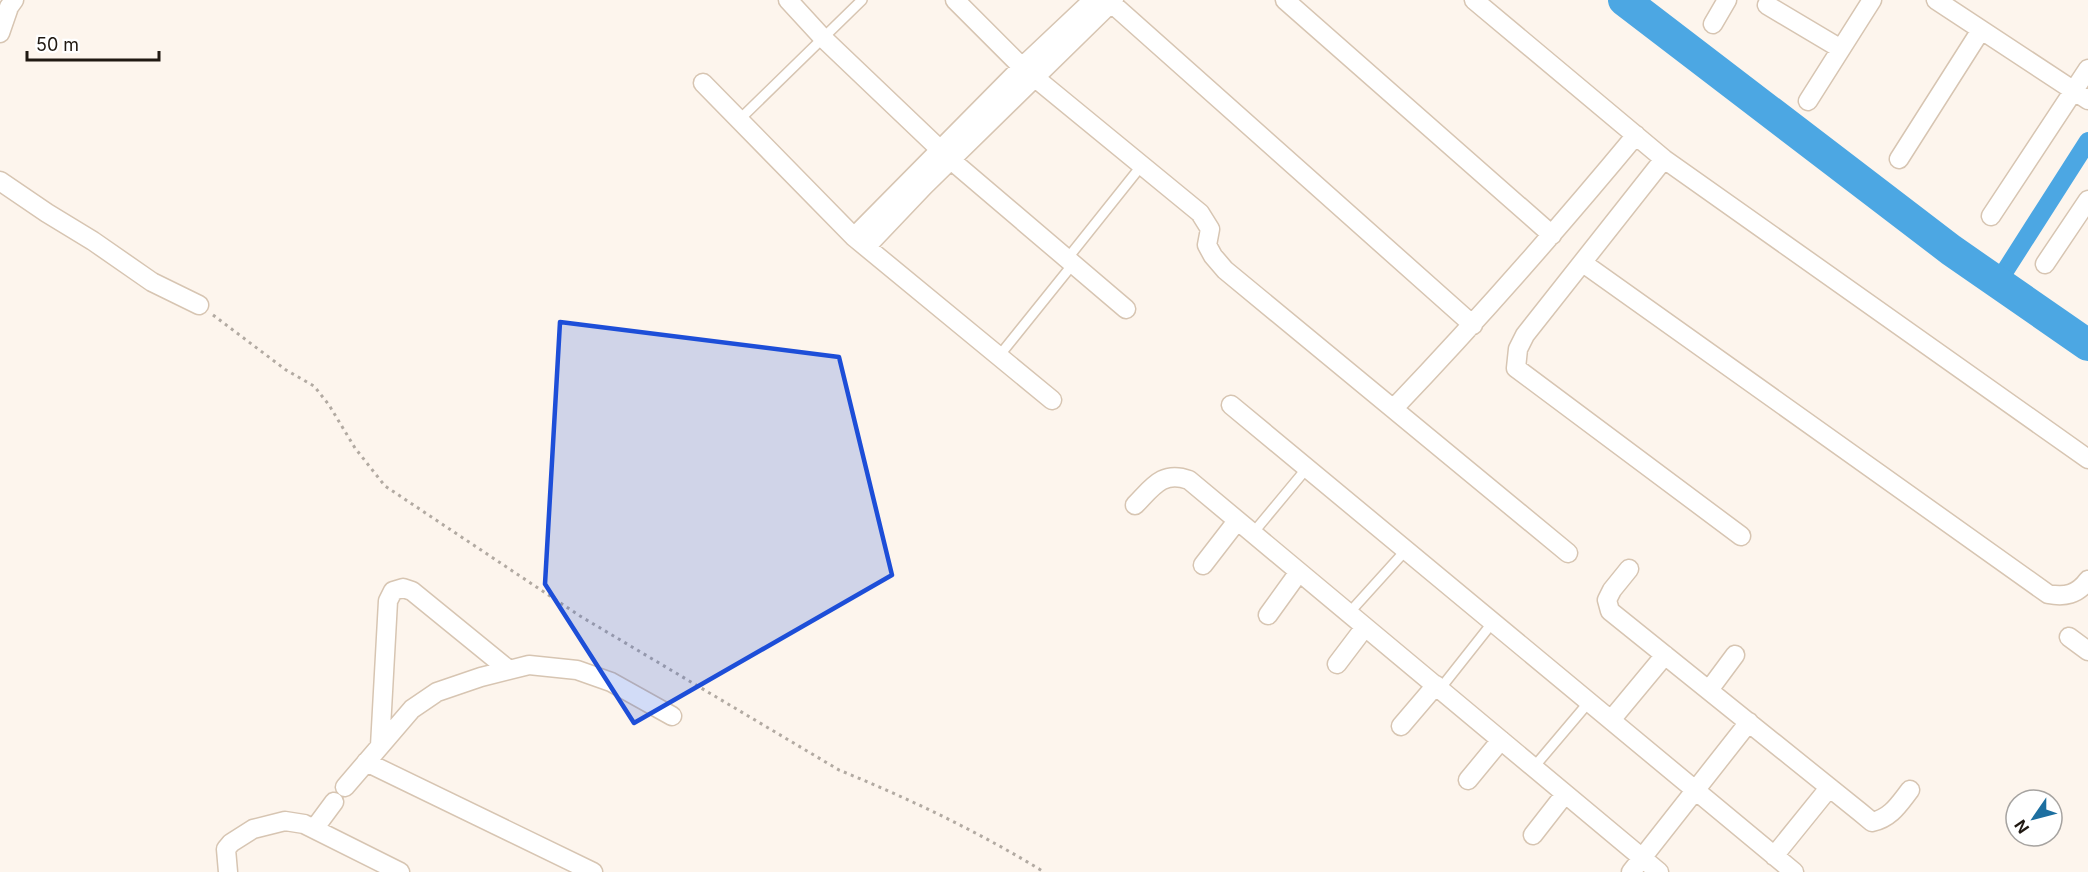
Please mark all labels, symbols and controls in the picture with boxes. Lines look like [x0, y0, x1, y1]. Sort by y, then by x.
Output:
scale bar [27, 24, 159, 62]
text: 50 m [36, 34, 79, 55]
north arrow [2004, 788, 2064, 848]
text: N [2010, 816, 2033, 837]

